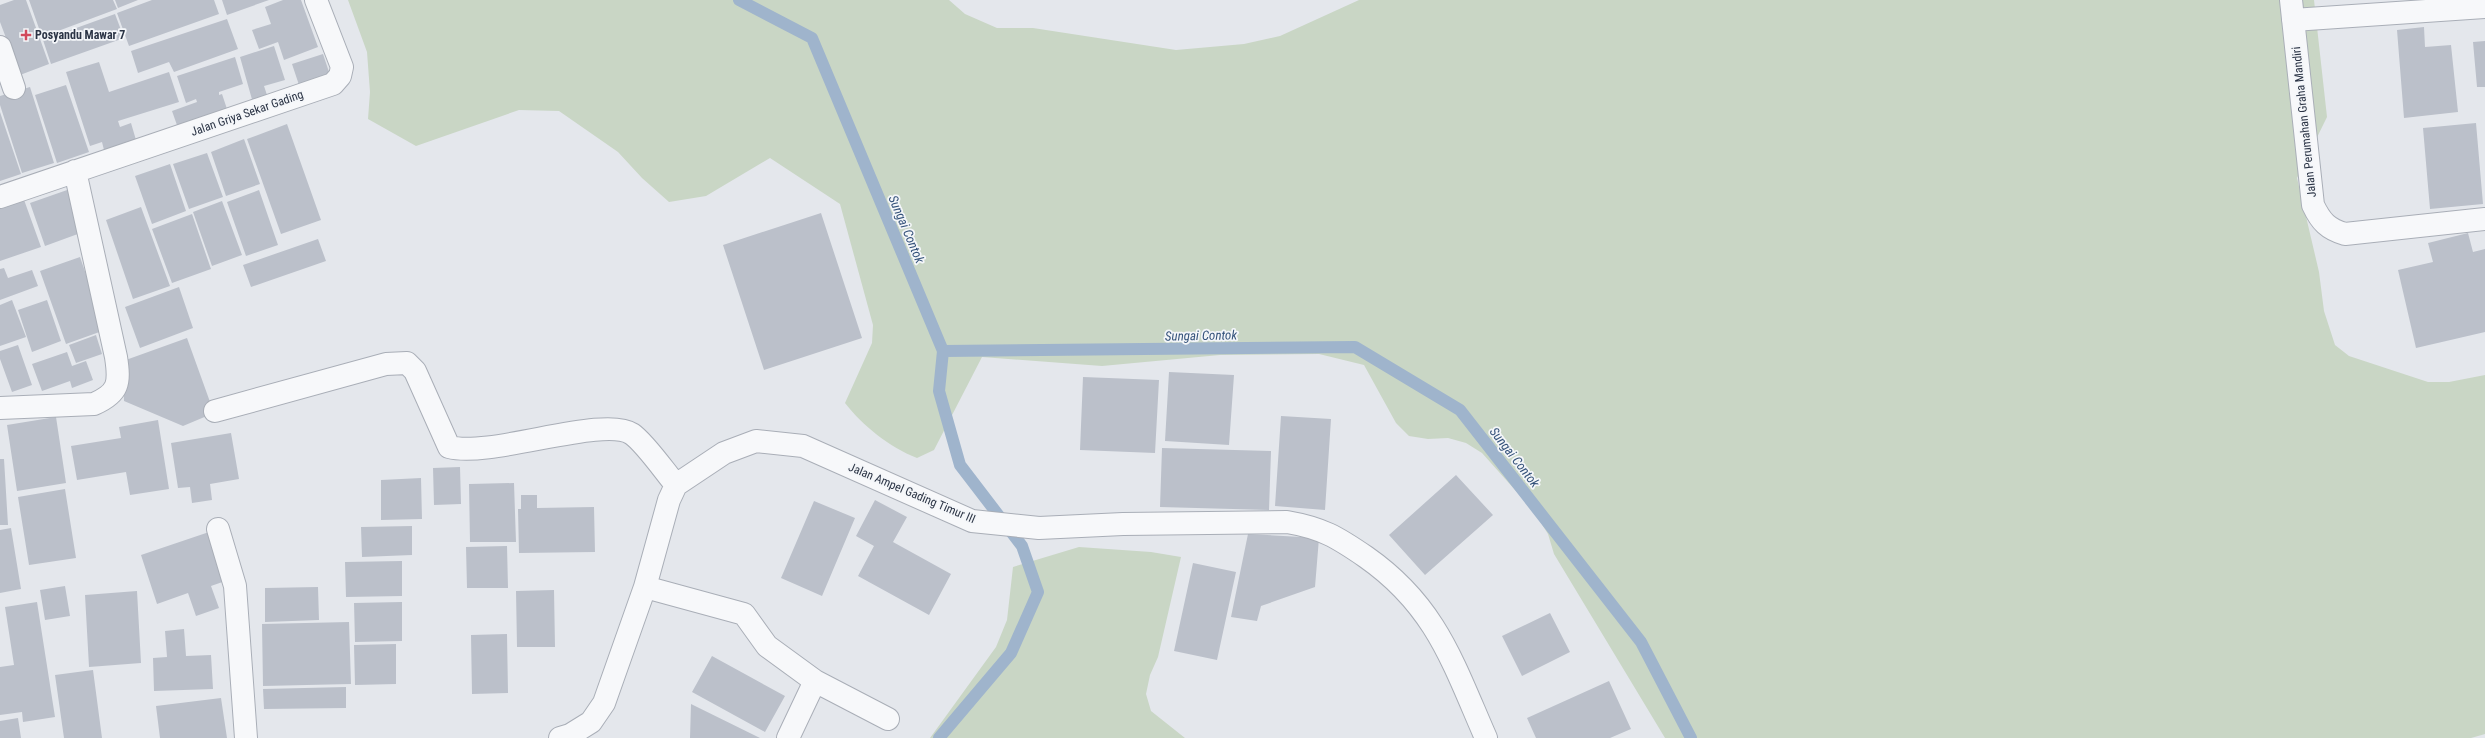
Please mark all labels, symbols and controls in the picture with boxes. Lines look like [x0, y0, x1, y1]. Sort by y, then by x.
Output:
place label: Posyandu Mawar 7 [35, 28, 125, 42]
marker: Posyandu Mawar 7 [20, 29, 32, 41]
street label: Jalan Perumahan Graha Mandiri [2289, 46, 2319, 198]
street label: Jalan Griya Sekar Gading [189, 87, 305, 139]
water label: Sungai Contok [886, 193, 928, 266]
water label: Sungai Contok [1165, 327, 1237, 344]
water label: Sungai Contok [1487, 424, 1543, 491]
street label: Jalan Ampel Gading Timur III [846, 460, 978, 526]

